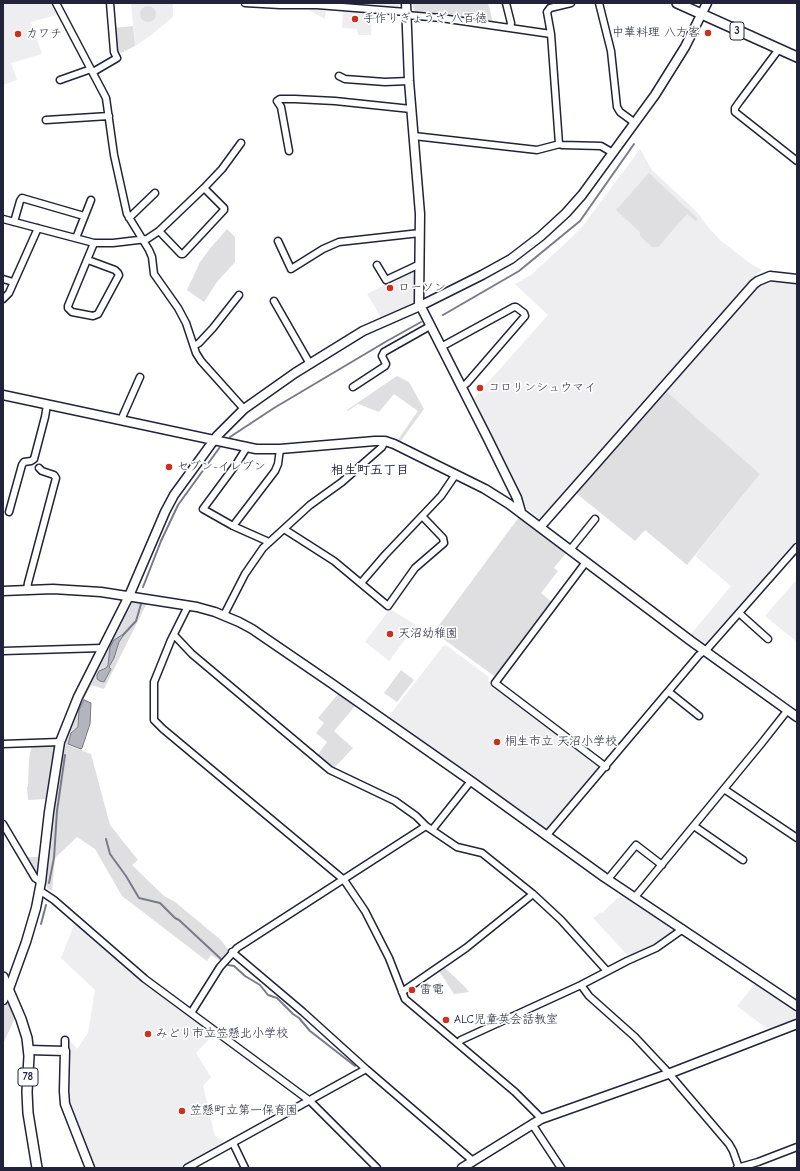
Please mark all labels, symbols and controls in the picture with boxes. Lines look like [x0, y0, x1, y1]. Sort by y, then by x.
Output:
place label: 手作りぎょうざ 八百徳 [363, 12, 487, 26]
marker: 手作りぎょうざ 八百徳 [350, 14, 360, 24]
road number: 3 [730, 22, 744, 40]
place label: 中華料理 八方客 [612, 26, 700, 40]
place label: カワチ [26, 27, 62, 41]
marker: 中華料理 八方客 [703, 28, 713, 38]
marker: カワチ [13, 29, 23, 39]
place label: ローソン [398, 281, 446, 295]
marker: ローソン [385, 283, 395, 293]
place label: コロリンシュウマイ [488, 381, 596, 395]
marker: コロリンシュウマイ [475, 383, 485, 393]
place label: セブン-イレブン [177, 460, 266, 474]
marker: セブン-イレブン [164, 462, 174, 472]
district label: 相生町五丁目 [331, 462, 409, 478]
place label: 天沼幼稚園 [398, 627, 458, 641]
marker: 天沼幼稚園 [385, 629, 395, 639]
place label: 桐生市立 天沼小学校 [505, 735, 617, 749]
marker: 桐生市立 天沼小学校 [492, 737, 502, 747]
place label: 雷電 [420, 983, 444, 997]
marker: 雷電 [407, 985, 417, 995]
place label: ALC児童英会話教室 [454, 1013, 558, 1027]
marker: ALC児童英会話教室 [441, 1015, 451, 1025]
place label: みどり市立笠懸北小学校 [156, 1027, 288, 1041]
marker: みどり市立笠懸北小学校 [143, 1029, 153, 1039]
road number: 78 [18, 1068, 38, 1086]
place label: 笠懸町立第一保育園 [190, 1104, 298, 1118]
marker: 笠懸町立第一保育園 [177, 1106, 187, 1116]

